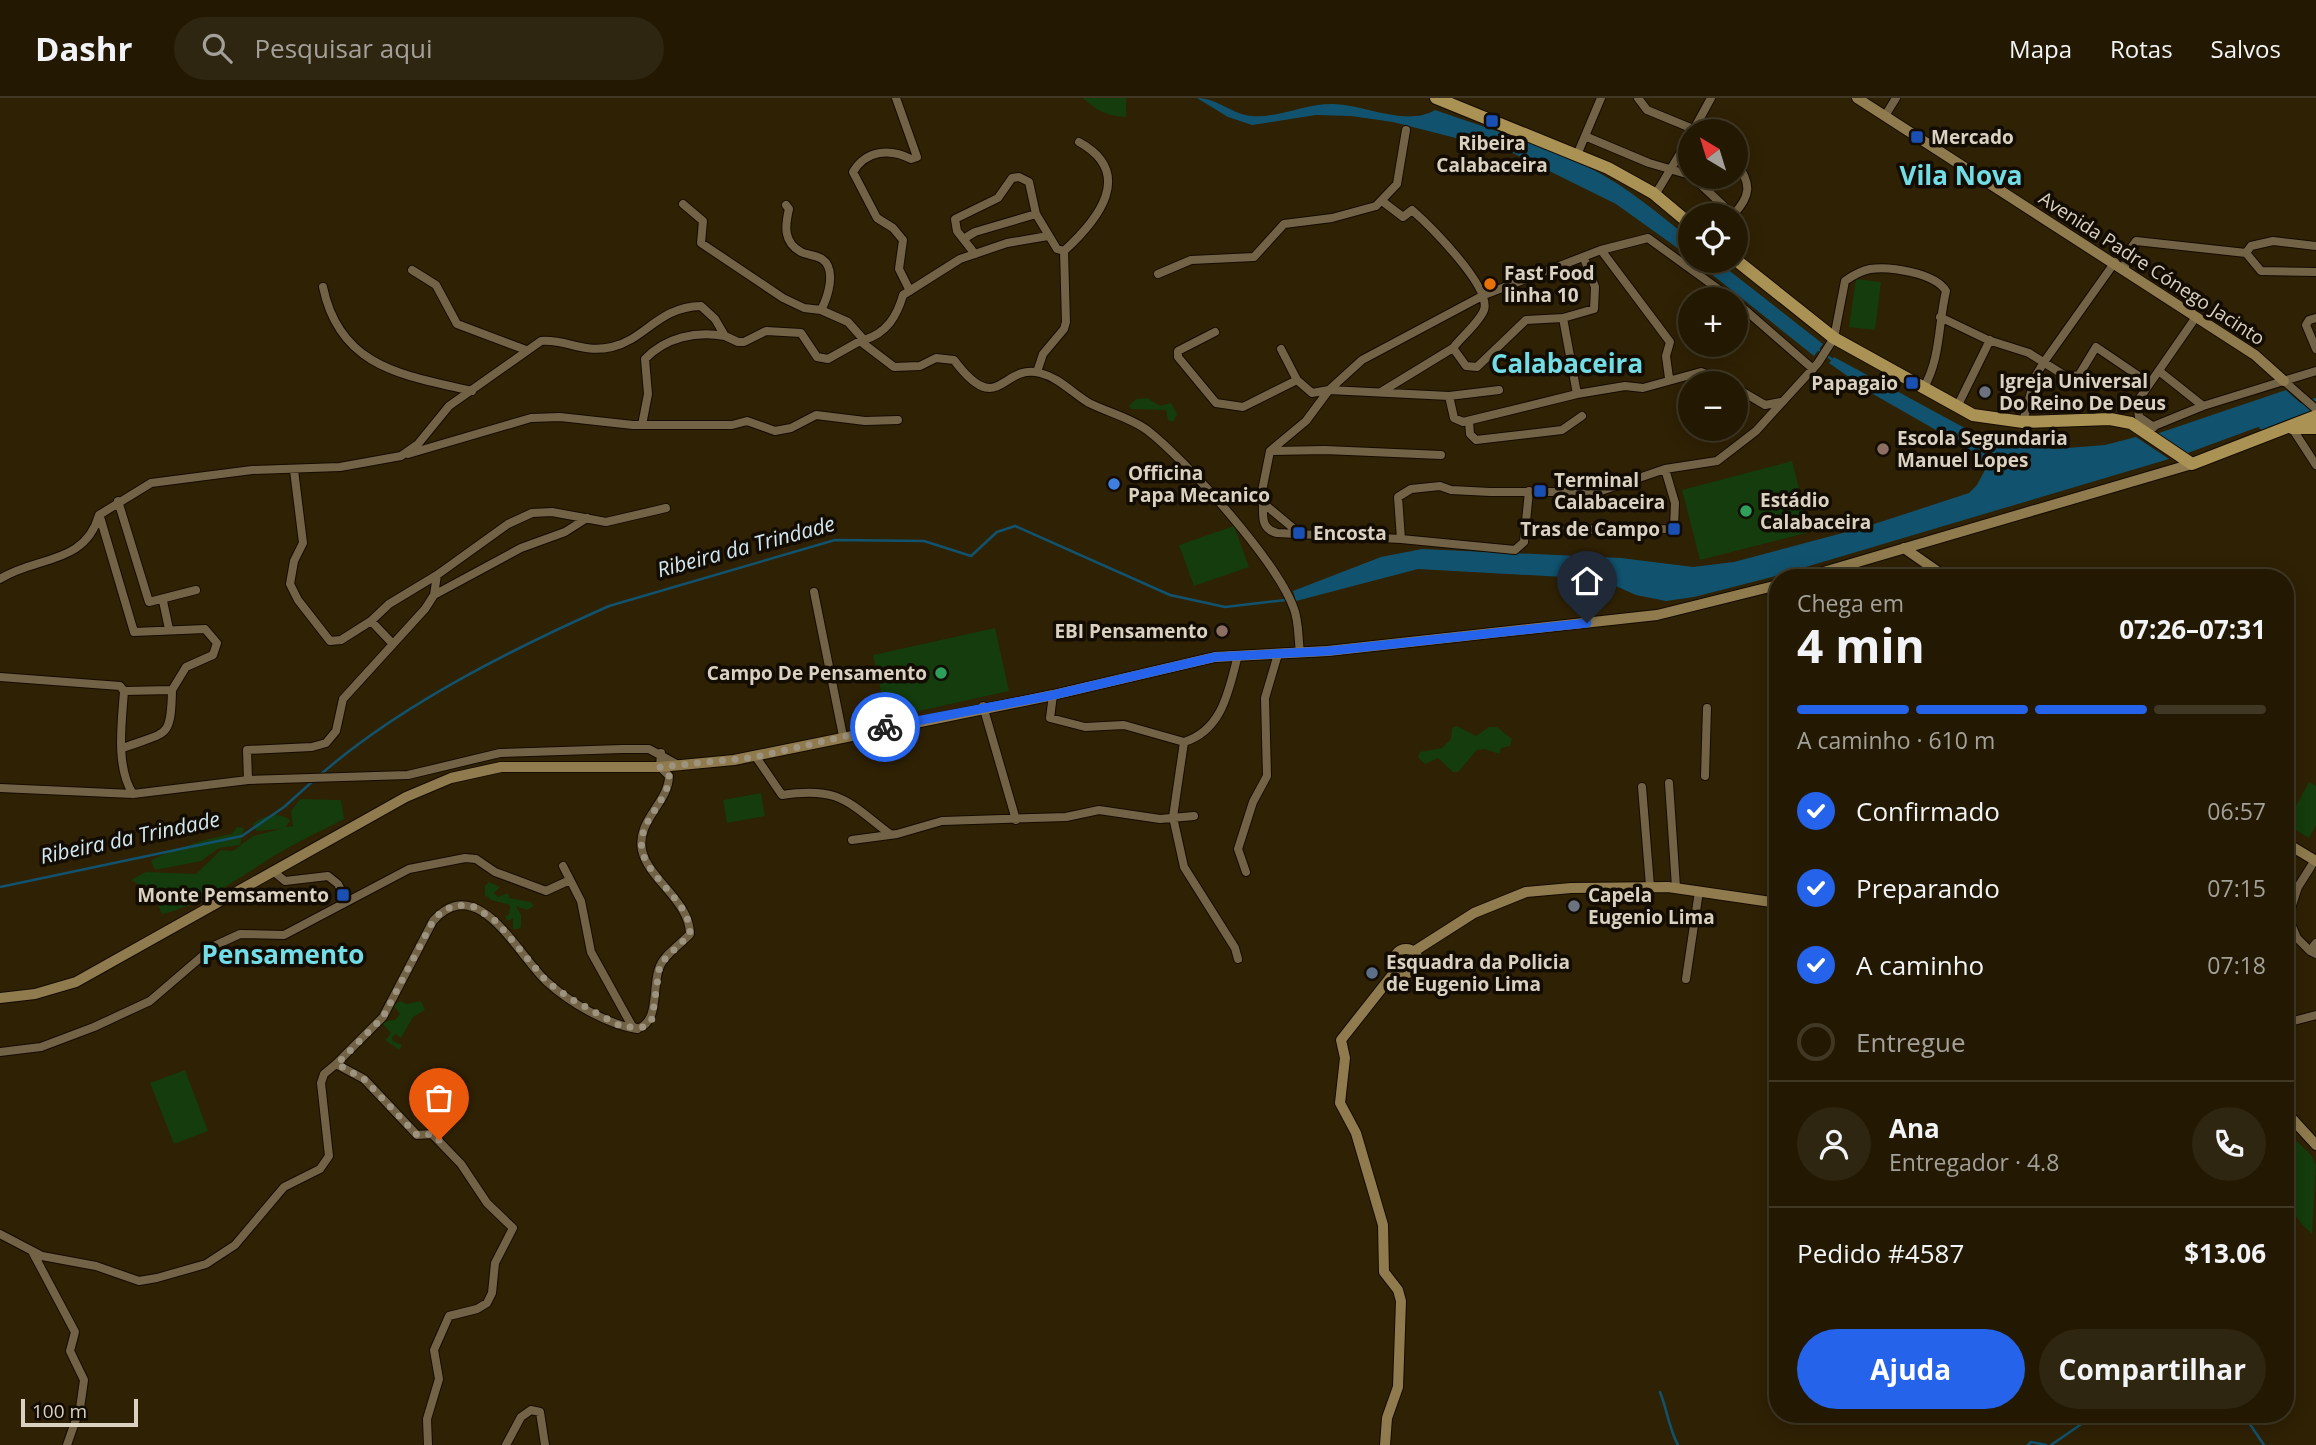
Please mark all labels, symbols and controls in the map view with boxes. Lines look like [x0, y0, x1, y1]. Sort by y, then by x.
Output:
search box [174, 17, 664, 80]
text: Dashr [35, 26, 132, 71]
icon: search [198, 29, 236, 67]
text: Pesquisar aqui [254, 30, 433, 66]
text: Mapa [2009, 32, 2072, 65]
text: Rotas [2110, 32, 2173, 65]
text: Salvos [2211, 32, 2281, 65]
marker: Ribeira Calabaceira [1484, 113, 1500, 129]
north arrow [1678, 119, 1748, 189]
map controls [1678, 119, 1748, 441]
place label: Mercado [1931, 124, 2014, 150]
marker: Mercado [1909, 129, 1925, 145]
place label: Ribeira Calabaceira [1436, 130, 1548, 178]
district label: Vila Nova [1900, 157, 2022, 193]
street label: Avenida Padre Cónego Jacinto [2034, 185, 2270, 351]
button: locate [1678, 203, 1748, 273]
place label: Fast Food linha 10 [1504, 260, 1595, 308]
marker: Fast Food linha 10 [1482, 276, 1498, 292]
button: + [1678, 287, 1748, 357]
district label: Calabaceira [1491, 345, 1643, 381]
place label: Igreja Universal Do Reino De Deus [1999, 368, 2166, 416]
place label: Papagaio [1811, 370, 1898, 396]
button: − [1678, 371, 1748, 441]
marker: Papagaio [1904, 375, 1920, 391]
marker: Igreja Universal Do Reino De Deus [1977, 384, 1993, 400]
place label: Escola Segundaria Manuel Lopes [1897, 425, 2068, 473]
marker: Escola Segundaria Manuel Lopes [1875, 441, 1891, 457]
place label: Officina Papa Mecanico [1128, 460, 1270, 508]
place label: Terminal Calabaceira [1554, 467, 1665, 515]
marker: Officina Papa Mecanico [1106, 476, 1122, 492]
marker: Terminal Calabaceira [1532, 483, 1548, 499]
place label: Estádio Calabaceira [1760, 487, 1871, 535]
marker: Estádio Calabaceira [1738, 503, 1754, 519]
water label: Ribeira da Trindade [654, 509, 838, 583]
place label: Tras de Campo [1520, 516, 1660, 542]
place label: Encosta [1313, 520, 1387, 546]
marker: Tras de Campo [1666, 521, 1682, 537]
marker: Encosta [1291, 525, 1307, 541]
pin [1557, 551, 1617, 623]
icon: home [1568, 562, 1606, 600]
text: Chega em [1797, 587, 1904, 619]
text: 07:26–07:31 [2119, 611, 2266, 647]
text: 4 min [1797, 614, 1925, 676]
place label: EBI Pensamento [1054, 618, 1208, 644]
marker: EBI Pensamento [1214, 623, 1230, 639]
place label: Campo De Pensamento [707, 660, 927, 686]
marker: Campo De Pensamento [933, 665, 949, 681]
courier [850, 692, 920, 762]
icon: bike [866, 708, 904, 746]
text: A caminho · 610 m [1797, 724, 1995, 756]
icon: check [1797, 792, 1835, 830]
text: Confirmado [1856, 793, 2000, 829]
text: 06:57 [2207, 795, 2266, 827]
water label: Ribeira da Trindade [37, 804, 222, 870]
icon: check [1797, 869, 1835, 907]
text: Preparando [1856, 870, 2000, 906]
text: 07:15 [2207, 872, 2266, 904]
place label: Monte Pemsamento [137, 882, 329, 908]
place label: Capela Eugenio Lima [1588, 882, 1715, 930]
marker: Monte Pemsamento [335, 887, 351, 903]
marker: Capela Eugenio Lima [1566, 898, 1582, 914]
district label: Pensamento [202, 936, 364, 972]
icon: check [1797, 946, 1835, 984]
text: A caminho [1856, 947, 1984, 983]
place label: Esquadra da Policia de Eugenio Lima [1386, 949, 1570, 997]
text: 07:18 [2207, 949, 2266, 981]
marker: Esquadra da Policia de Eugenio Lima [1364, 965, 1380, 981]
text: Entregue [1856, 1024, 1966, 1060]
pin [409, 1068, 469, 1140]
icon: bag [420, 1079, 458, 1117]
button: person [1797, 1107, 1871, 1181]
button: phone [2192, 1107, 2266, 1181]
text: Ana [1889, 1110, 1940, 1146]
text: Entregador · 4.8 [1889, 1146, 2059, 1178]
text: Pedido #4587 [1797, 1235, 1964, 1271]
text: $13.06 [2184, 1235, 2266, 1271]
button: Ajuda [1797, 1329, 2025, 1409]
button: Compartilhar [2039, 1329, 2266, 1409]
scale bar [21, 1396, 138, 1428]
text: 100 m [32, 1398, 87, 1424]

